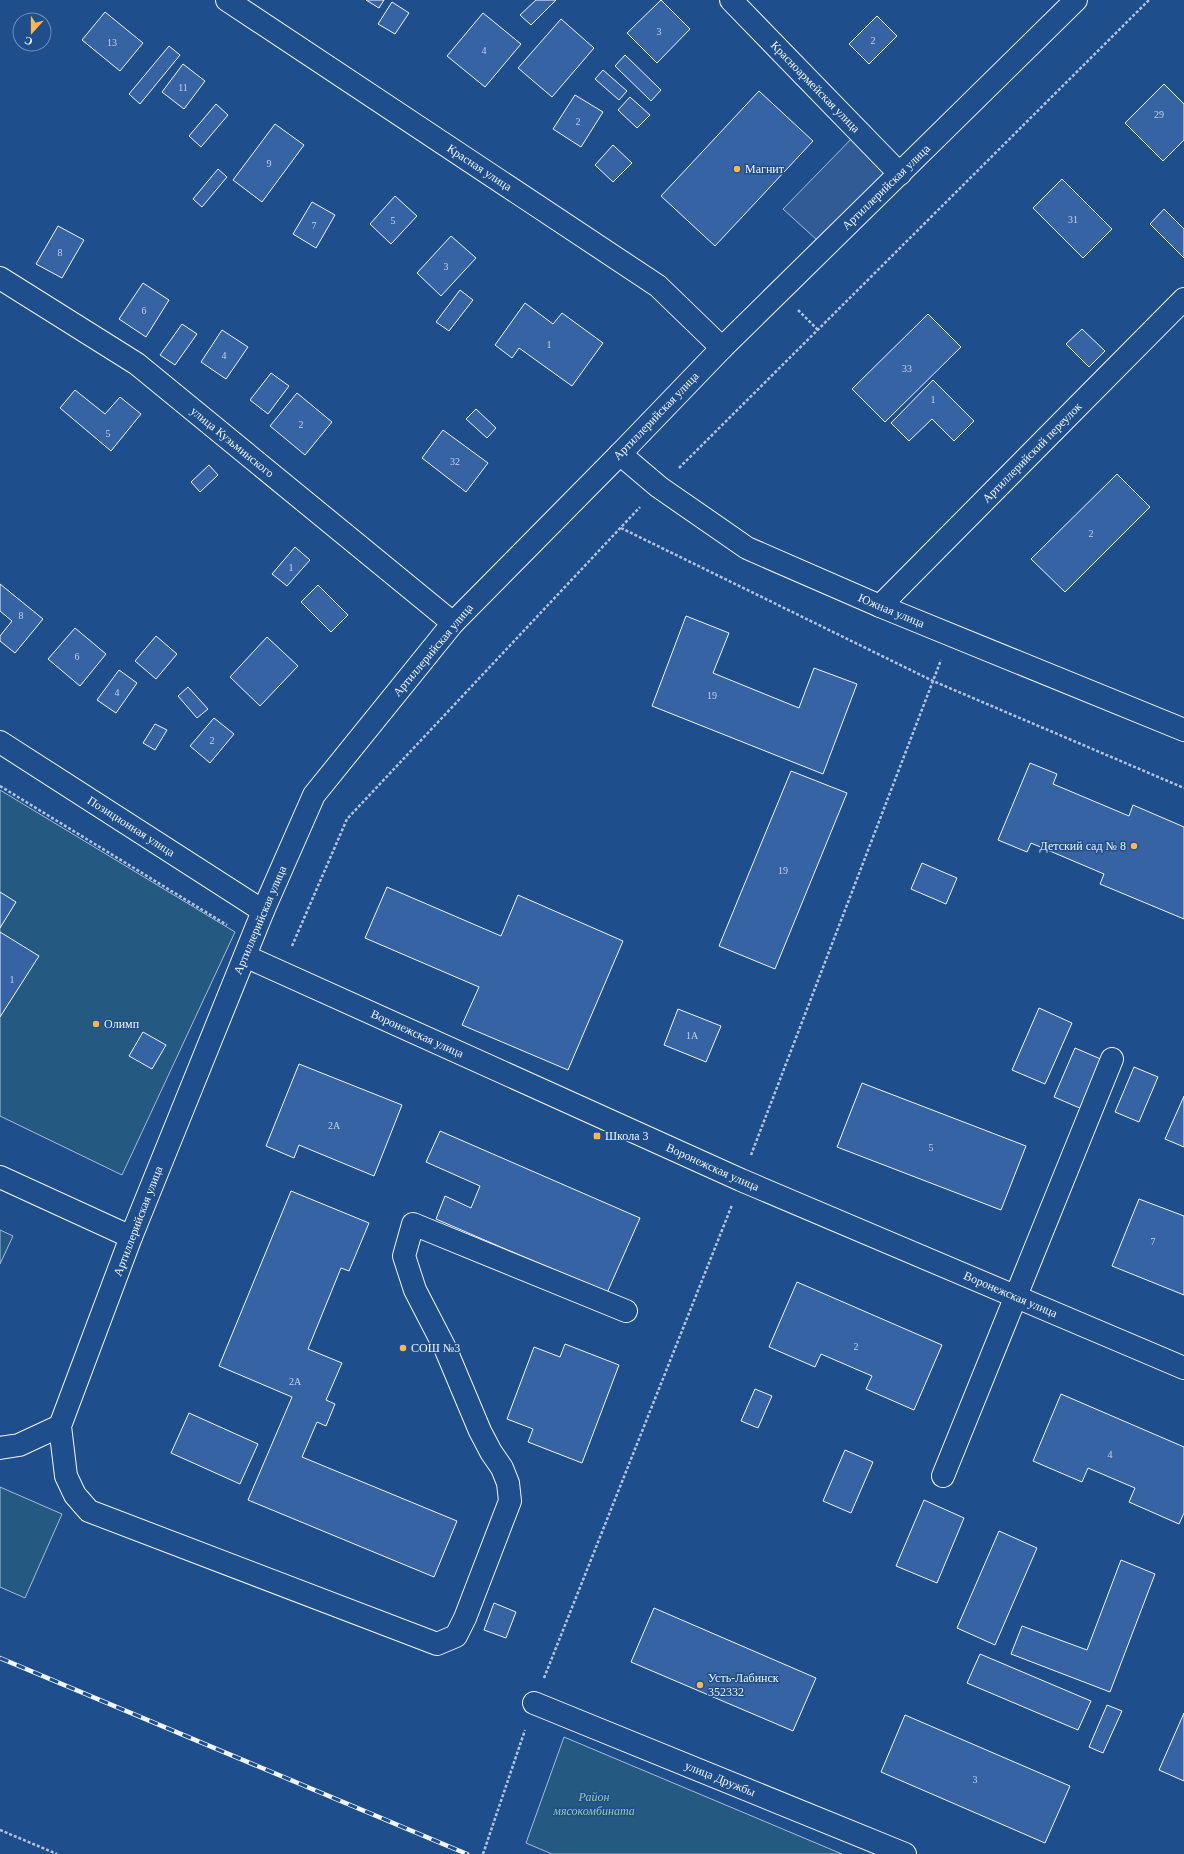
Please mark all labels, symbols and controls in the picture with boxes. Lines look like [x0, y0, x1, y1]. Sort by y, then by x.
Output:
north arrow [12, 12, 52, 52]
house number: 3 [657, 26, 662, 37]
text: С [23, 34, 34, 48]
house number: 2 [871, 35, 876, 46]
house number: 13 [107, 37, 117, 48]
street label: Красноармейская улица [768, 38, 863, 136]
house number: 4 [482, 45, 487, 56]
house number: 11 [178, 82, 188, 93]
house number: 29 [1154, 109, 1164, 120]
house number: 2 [576, 116, 581, 127]
street label: Красная улица [445, 141, 515, 194]
street label: Артиллерийская улица [839, 141, 933, 233]
house number: 9 [267, 158, 272, 169]
place label: Магнит [745, 162, 785, 176]
marker: Магнит [732, 164, 742, 174]
house number: 31 [1068, 214, 1078, 225]
house number: 5 [391, 215, 396, 226]
house number: 7 [312, 220, 317, 231]
house number: 8 [58, 247, 63, 258]
house number: 3 [444, 261, 449, 272]
house number: 6 [142, 305, 147, 316]
house number: 1 [547, 339, 552, 350]
house number: 4 [222, 350, 227, 361]
house number: 33 [902, 363, 912, 374]
street label: Артиллерийская улица [610, 369, 702, 463]
house number: 1 [931, 394, 936, 405]
street label: Артиллерийский переулок [979, 399, 1085, 506]
street label: улица Кузьминского [188, 404, 277, 480]
house number: 2 [299, 419, 304, 430]
house number: 5 [106, 428, 111, 439]
house number: 32 [450, 456, 460, 467]
house number: 2 [1089, 528, 1094, 539]
house number: 1 [289, 562, 294, 573]
street label: Южная улица [856, 590, 927, 631]
street label: Артиллерийская улица [390, 600, 476, 699]
house number: 8 [19, 610, 24, 621]
house number: 6 [75, 651, 80, 662]
house number: 4 [115, 687, 120, 698]
house number: 19 [707, 690, 717, 701]
house number: 2 [210, 735, 215, 746]
street label: Позиционная улица [85, 793, 178, 860]
place label: Детский сад № 8 [1040, 839, 1126, 853]
marker: Детский сад № 8 [1129, 841, 1139, 851]
street label: Артиллерийская улица [231, 863, 290, 976]
house number: 19 [778, 865, 788, 876]
house number: 1 [10, 974, 15, 985]
street label: Воронежская улица [369, 1007, 466, 1061]
place label: Олимп [104, 1017, 140, 1031]
marker: Олимп [91, 1019, 101, 1029]
house number: 1А [686, 1030, 699, 1041]
house number: 2А [328, 1120, 341, 1131]
place label: Школа 3 [605, 1129, 648, 1143]
marker: Школа 3 [592, 1131, 602, 1141]
street label: Воронежская улица [664, 1140, 762, 1194]
house number: 5 [929, 1142, 934, 1153]
street label: Артиллерийская улица [111, 1163, 166, 1278]
house number: 7 [1151, 1236, 1156, 1247]
street label: Воронежская улица [962, 1268, 1060, 1321]
place label: СОШ №3 [411, 1341, 460, 1355]
house number: 2 [854, 1341, 859, 1352]
marker: СОШ №3 [398, 1343, 408, 1353]
house number: 2А [289, 1376, 302, 1387]
house number: 4 [1108, 1449, 1113, 1460]
place label: Усть-Лабинск 352332 [708, 1671, 779, 1699]
marker: Усть-Лабинск 352332 [695, 1680, 705, 1690]
street label: улица Дружбы [683, 1758, 757, 1799]
house number: 3 [973, 1774, 978, 1785]
park label: Район мясокомбината [552, 1790, 635, 1818]

